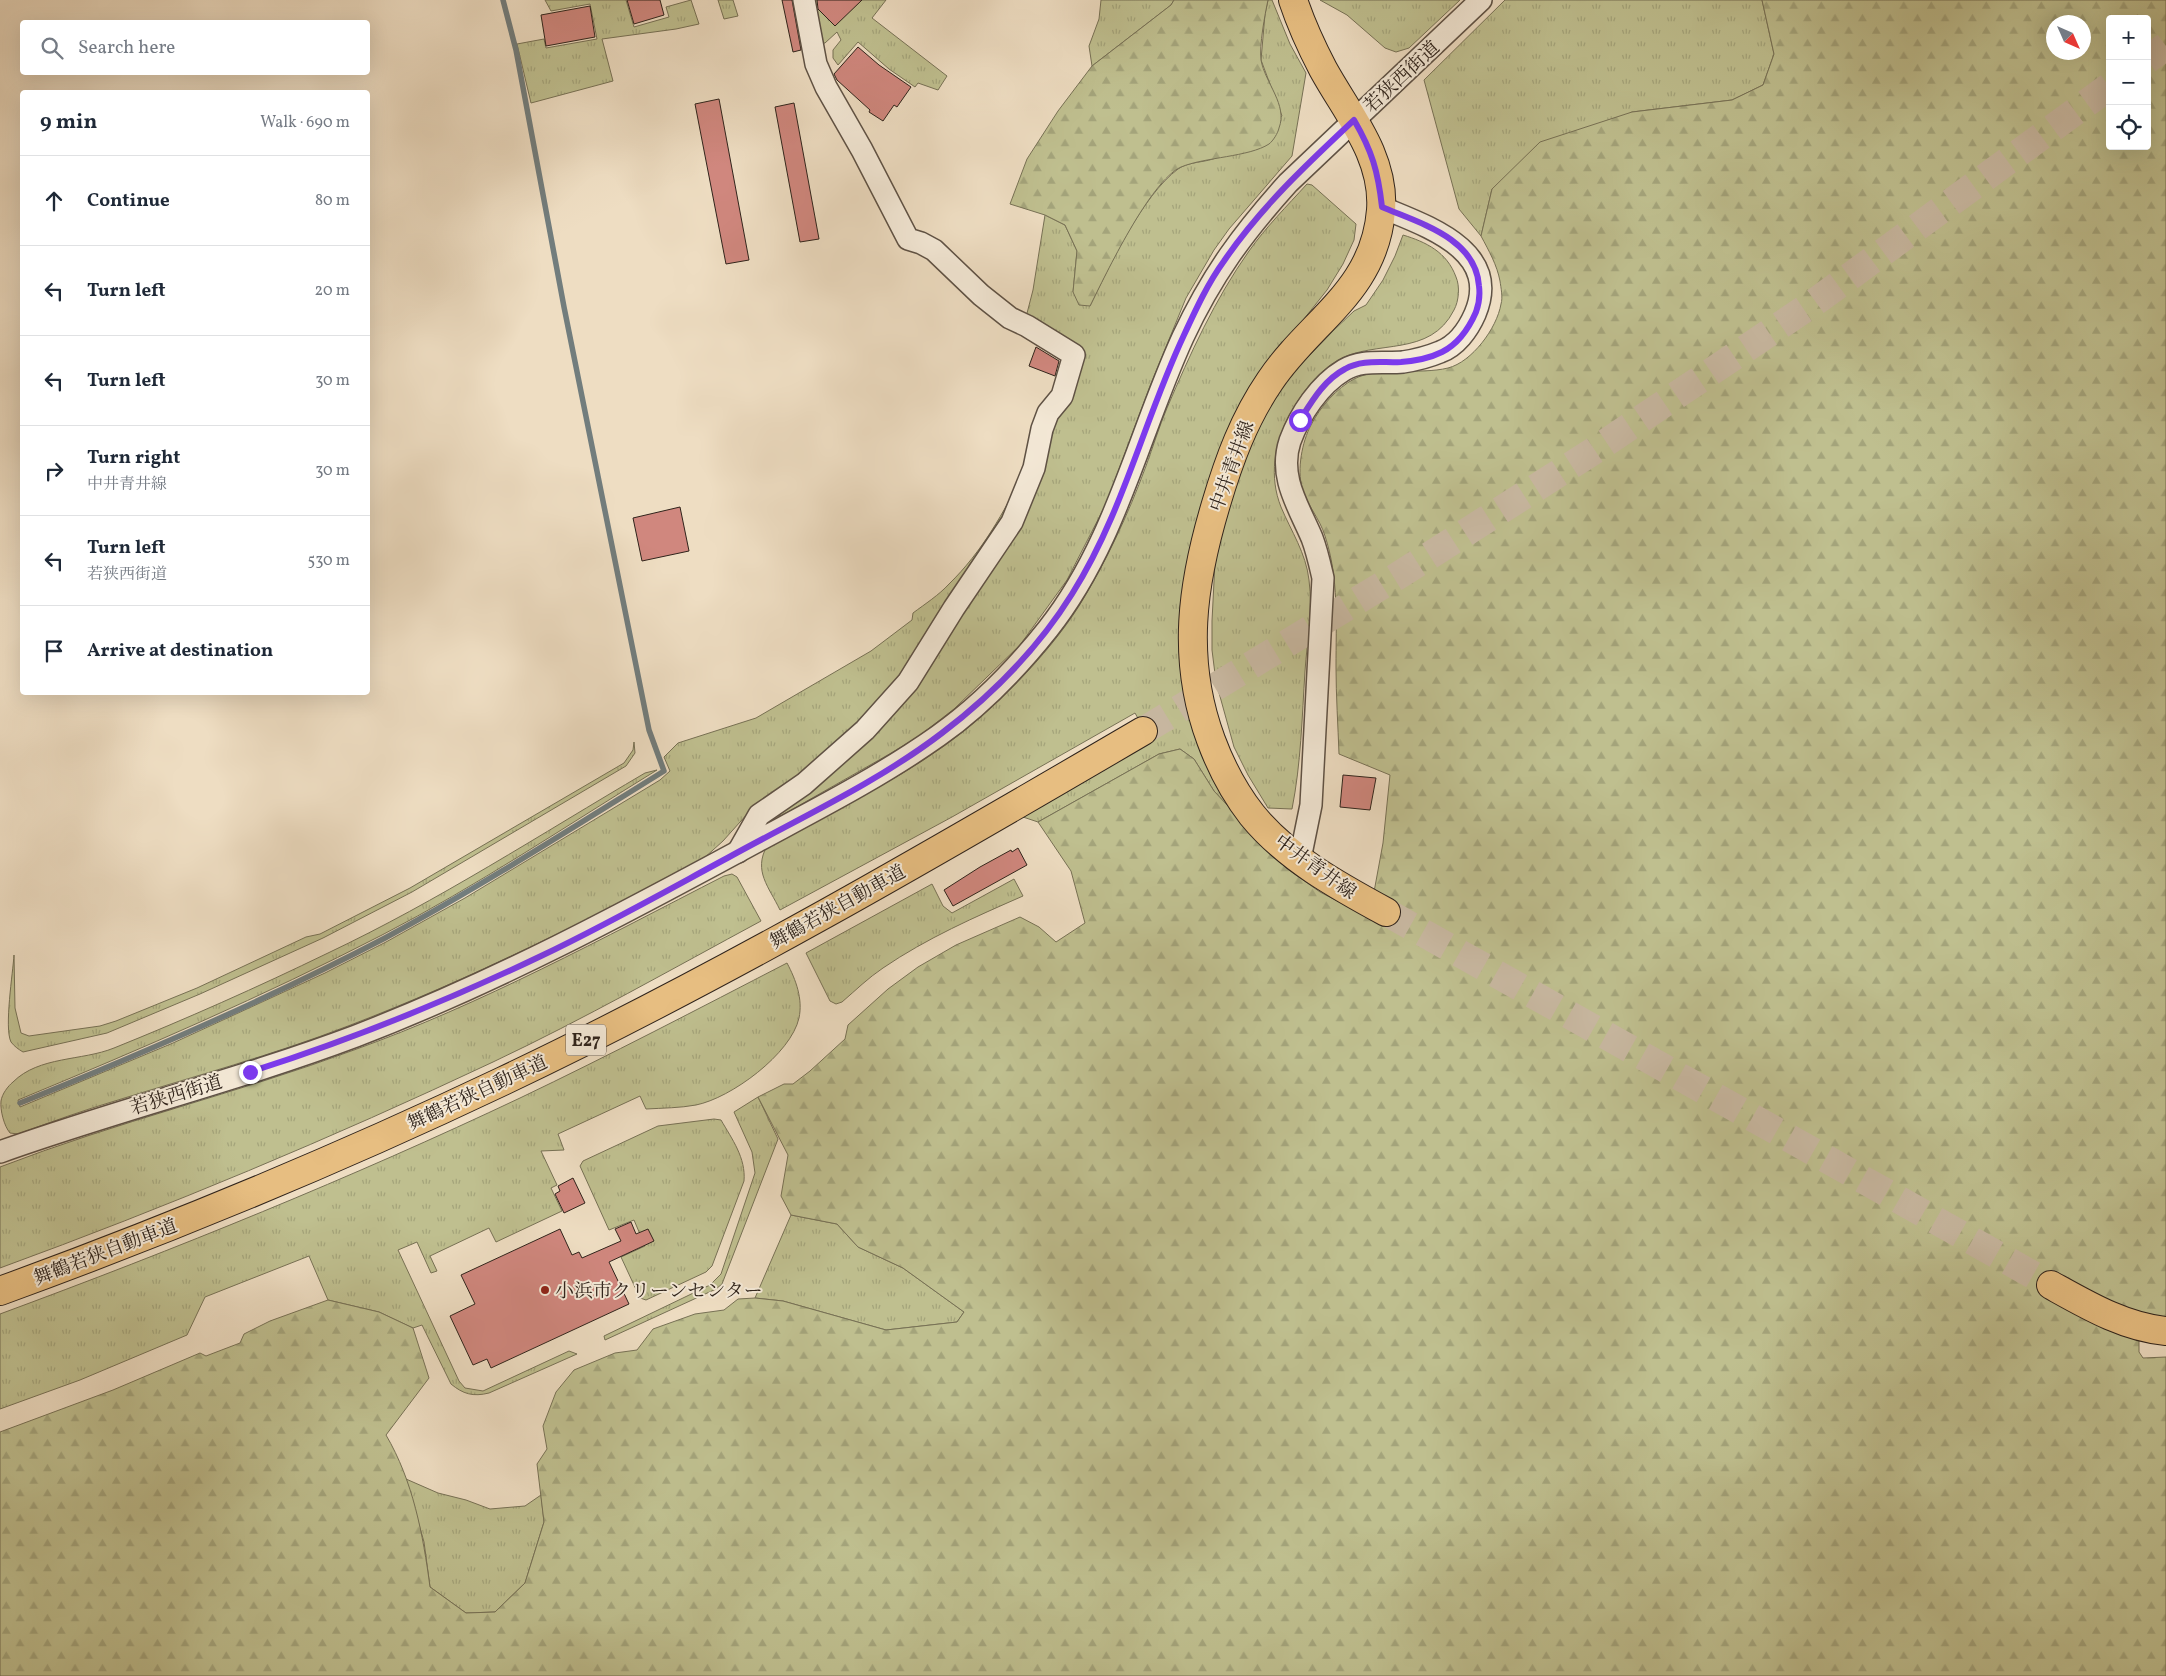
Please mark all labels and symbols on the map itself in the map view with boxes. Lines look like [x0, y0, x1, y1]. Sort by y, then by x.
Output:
north arrow [2046, 15, 2091, 60]
street label: 若狭西街道 [1359, 36, 1446, 119]
route start [1289, 409, 1312, 432]
street label: 中井青井線 [1204, 418, 1261, 516]
street label: 中井青井線 [1269, 829, 1361, 906]
street label: 舞鶴若狭自動車道 [765, 860, 911, 956]
road number: E27 [566, 1024, 606, 1056]
street label: 舞鶴若狭自動車道 [403, 1050, 552, 1138]
route end [239, 1061, 262, 1084]
street label: 若狭西街道 [127, 1070, 226, 1122]
street label: 舞鶴若狭自動車道 [30, 1213, 181, 1292]
place label: 小浜市クリーンセンター [555, 1279, 763, 1305]
marker: 小浜市クリーンセンター [539, 1284, 551, 1296]

